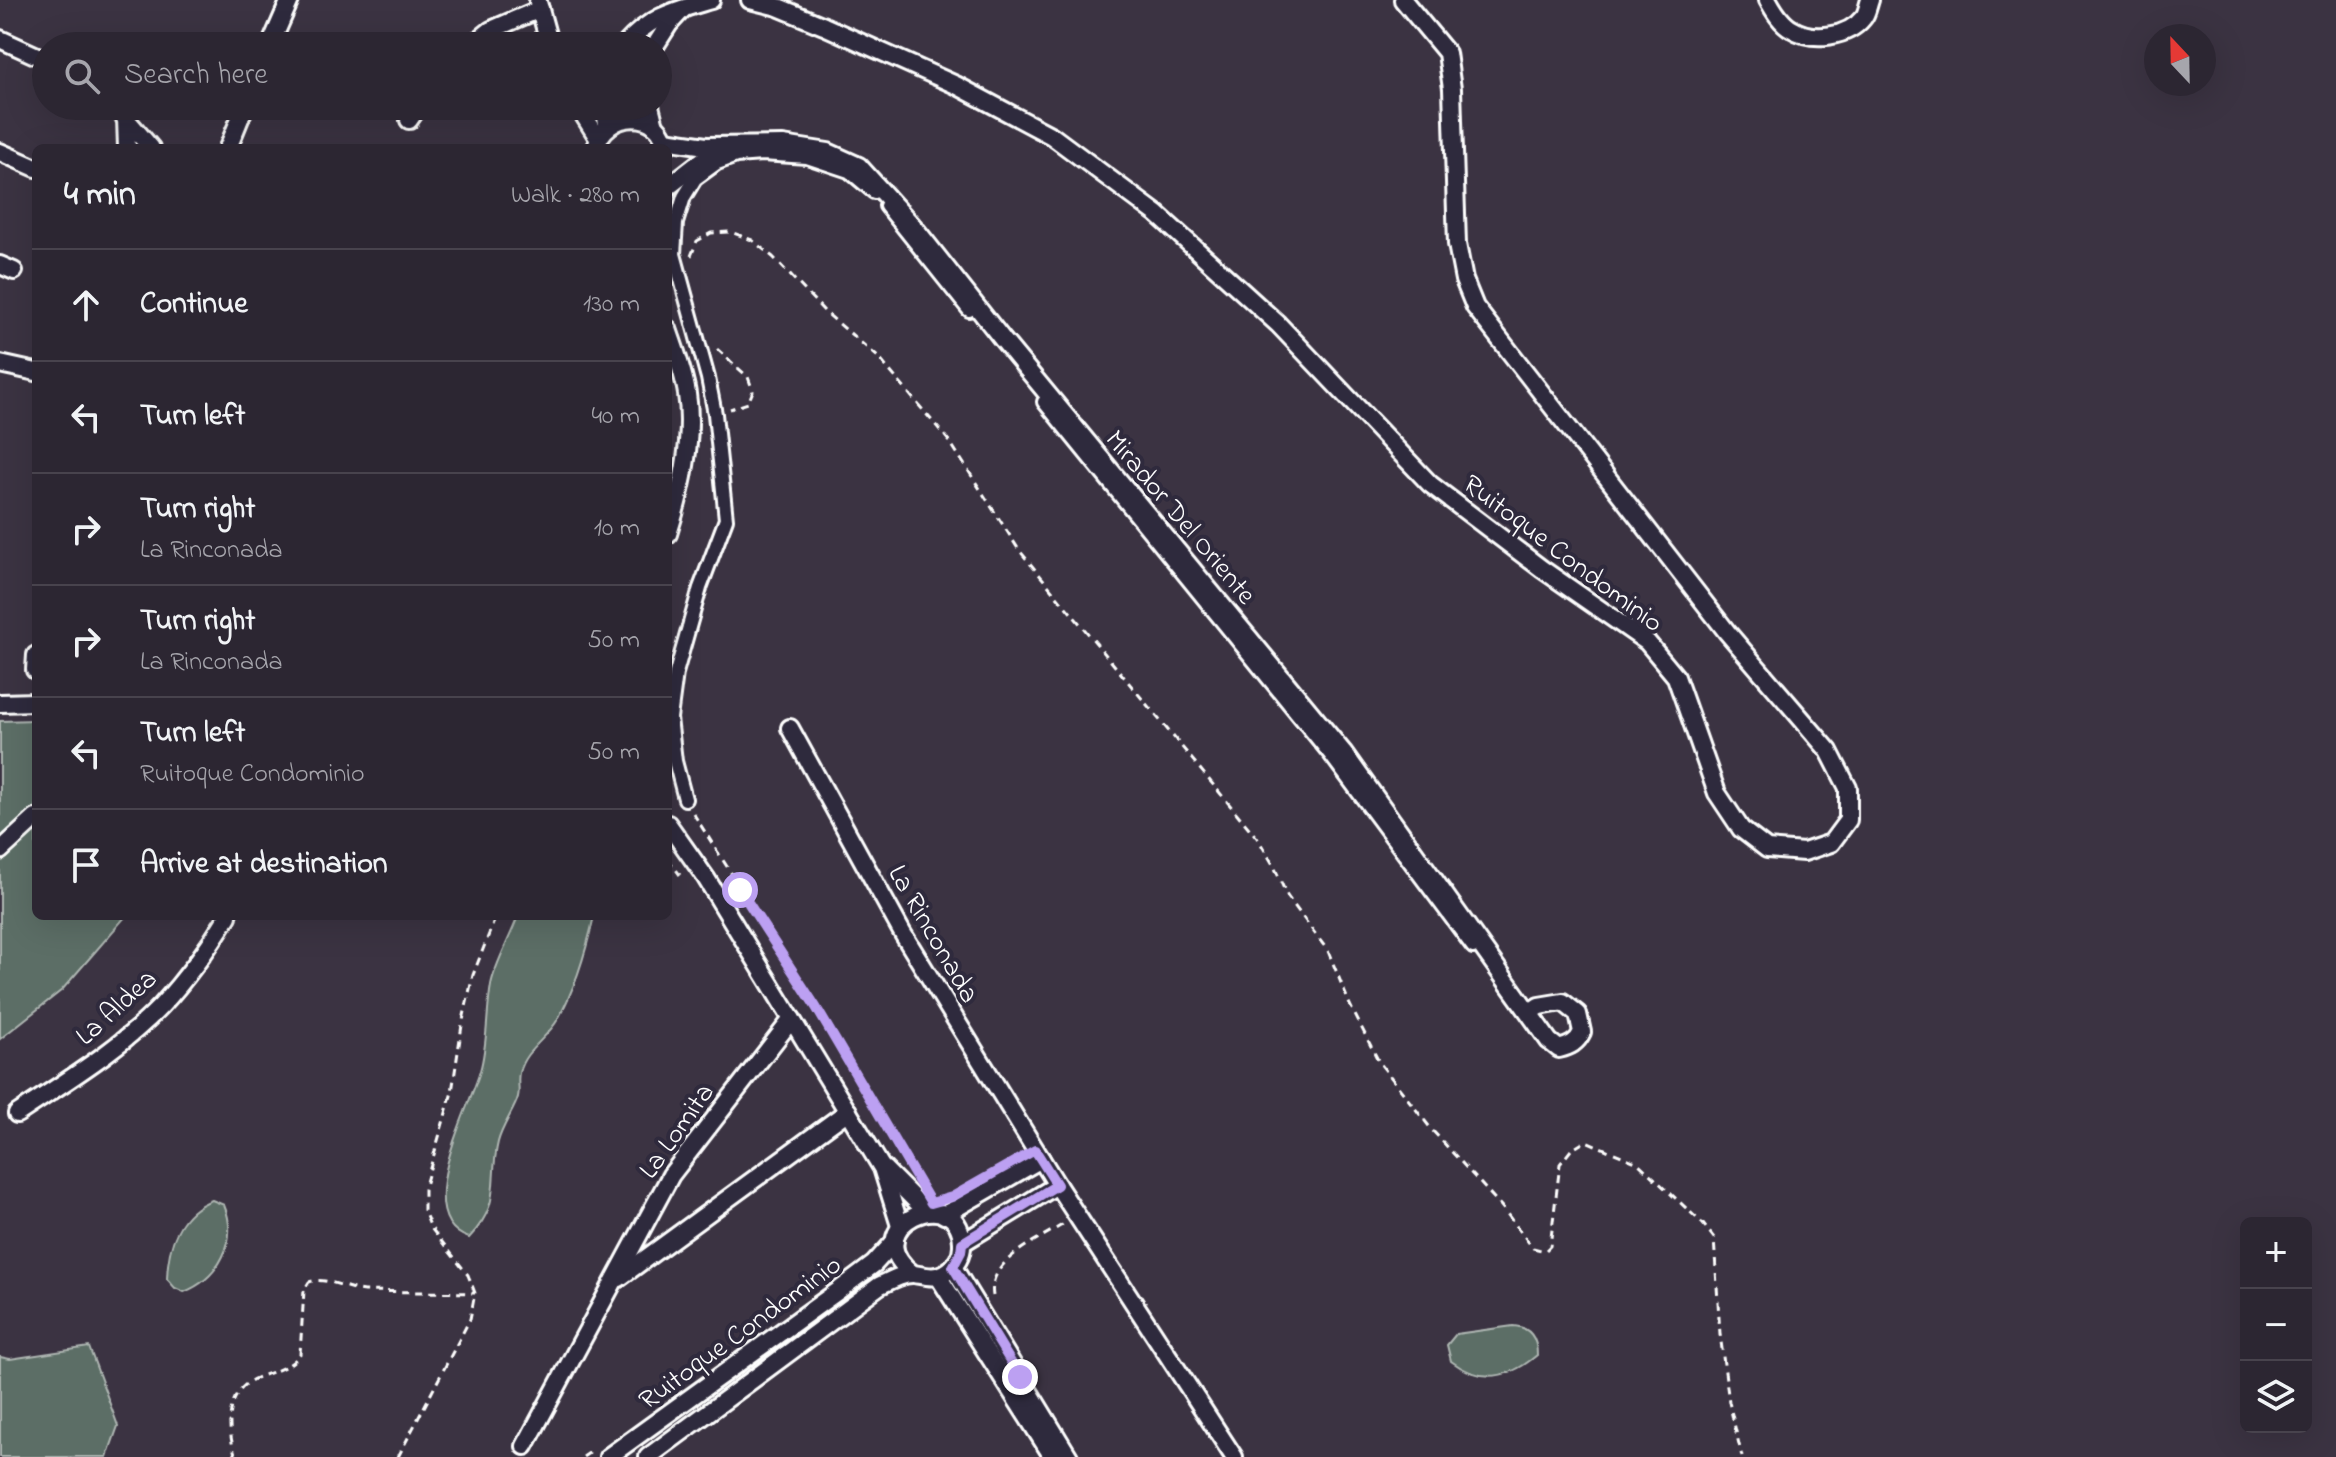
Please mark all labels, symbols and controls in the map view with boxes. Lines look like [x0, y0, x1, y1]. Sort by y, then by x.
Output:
north arrow [2144, 24, 2216, 96]
search box [32, 32, 672, 120]
icon: search [60, 54, 104, 98]
text: Search here [124, 54, 268, 98]
text: 4 min [64, 171, 136, 221]
text: Walk · 280 m [511, 177, 640, 215]
icon: ahead [64, 283, 108, 327]
text: Continue [140, 283, 248, 327]
text: 130 m [583, 286, 640, 324]
icon: left [64, 395, 108, 439]
text: Turn left [140, 395, 245, 439]
text: 40 m [591, 398, 640, 436]
street label: Mirador Del Oriente [1094, 422, 1265, 615]
street label: Ruitoque Condominio [1453, 466, 1671, 644]
text: Turn right [140, 488, 255, 532]
icon: right [64, 507, 108, 551]
text: 10 m [594, 510, 640, 548]
text: La Rinconada [140, 532, 283, 570]
text: Turn right [140, 600, 255, 644]
icon: right [64, 619, 108, 663]
text: 50 m [587, 622, 640, 660]
text: La Rinconada [140, 644, 283, 682]
text: Turn left [140, 712, 245, 756]
icon: left [64, 731, 108, 775]
text: 50 m [587, 734, 640, 772]
text: Ruitoque Condominio [140, 756, 364, 794]
icon: arrive [64, 843, 108, 887]
text: Arrive at destination [140, 843, 388, 887]
street label: La Rinconada [876, 858, 988, 1012]
route start [722, 872, 758, 908]
street label: La Aldea [67, 961, 167, 1057]
street label: La Lomita [630, 1076, 726, 1188]
map controls [2240, 1217, 2312, 1433]
button: + [2240, 1217, 2312, 1289]
street label: Ruitoque Condominio [631, 1246, 851, 1421]
button: − [2240, 1289, 2312, 1361]
route end [1002, 1359, 1038, 1395]
button: layers [2240, 1361, 2312, 1433]

